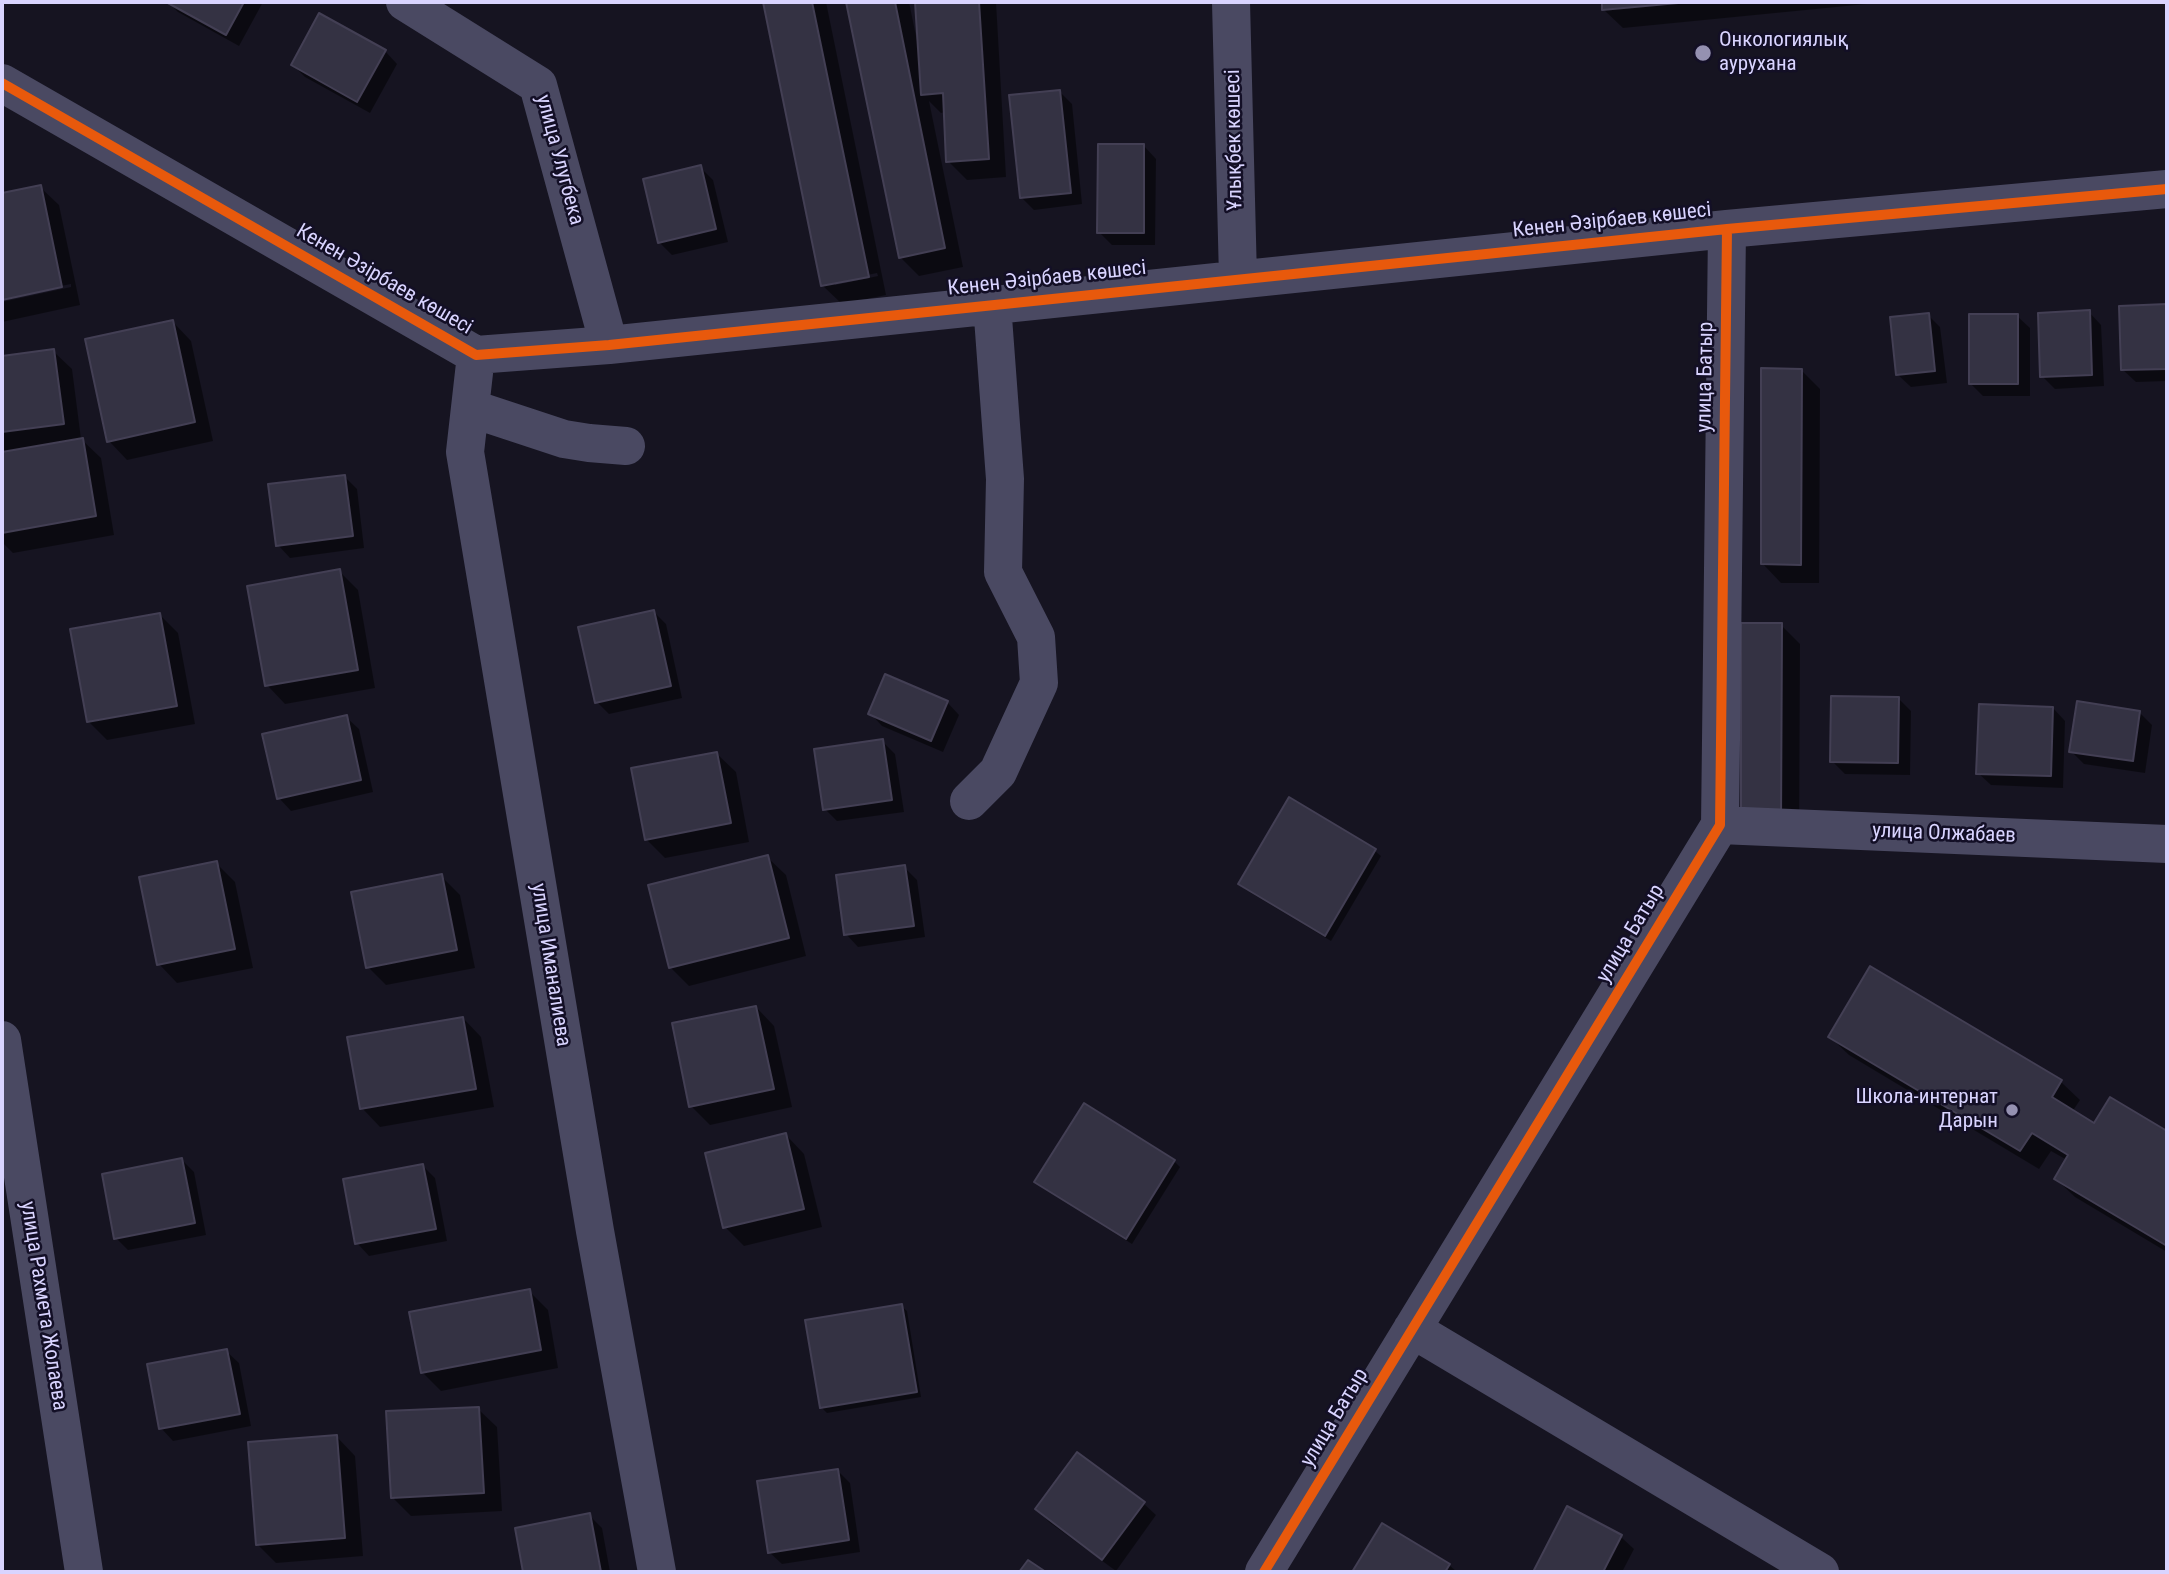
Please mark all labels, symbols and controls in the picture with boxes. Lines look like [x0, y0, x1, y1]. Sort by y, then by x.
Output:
place label: Онкологиялық аурухана [1719, 28, 1848, 78]
marker: Онкологиялық аурухана [1693, 43, 1713, 63]
street label: Ұлықбек көшесі [1221, 69, 1249, 211]
street label: улица Улугбека [530, 92, 588, 228]
street label: Кенен Әзірбаев көшесі [1511, 198, 1713, 244]
street label: Кенен Әзірбаев көшесі [291, 219, 477, 341]
street label: Кенен Әзірбаев көшесі [946, 256, 1148, 302]
street label: улица Батыр [1692, 321, 1720, 433]
street label: улица Олжабаев [1872, 819, 2016, 849]
street label: улица Батыр [1592, 880, 1670, 988]
street label: улица Иманалиева [525, 882, 575, 1048]
place label: Школа-интернат Дарын [1855, 1085, 1998, 1135]
marker: Школа-интернат Дарын [2004, 1102, 2020, 1118]
street label: улица Рахмета Жолаева [14, 1200, 72, 1412]
street label: улица Батыр [1296, 1364, 1374, 1472]

